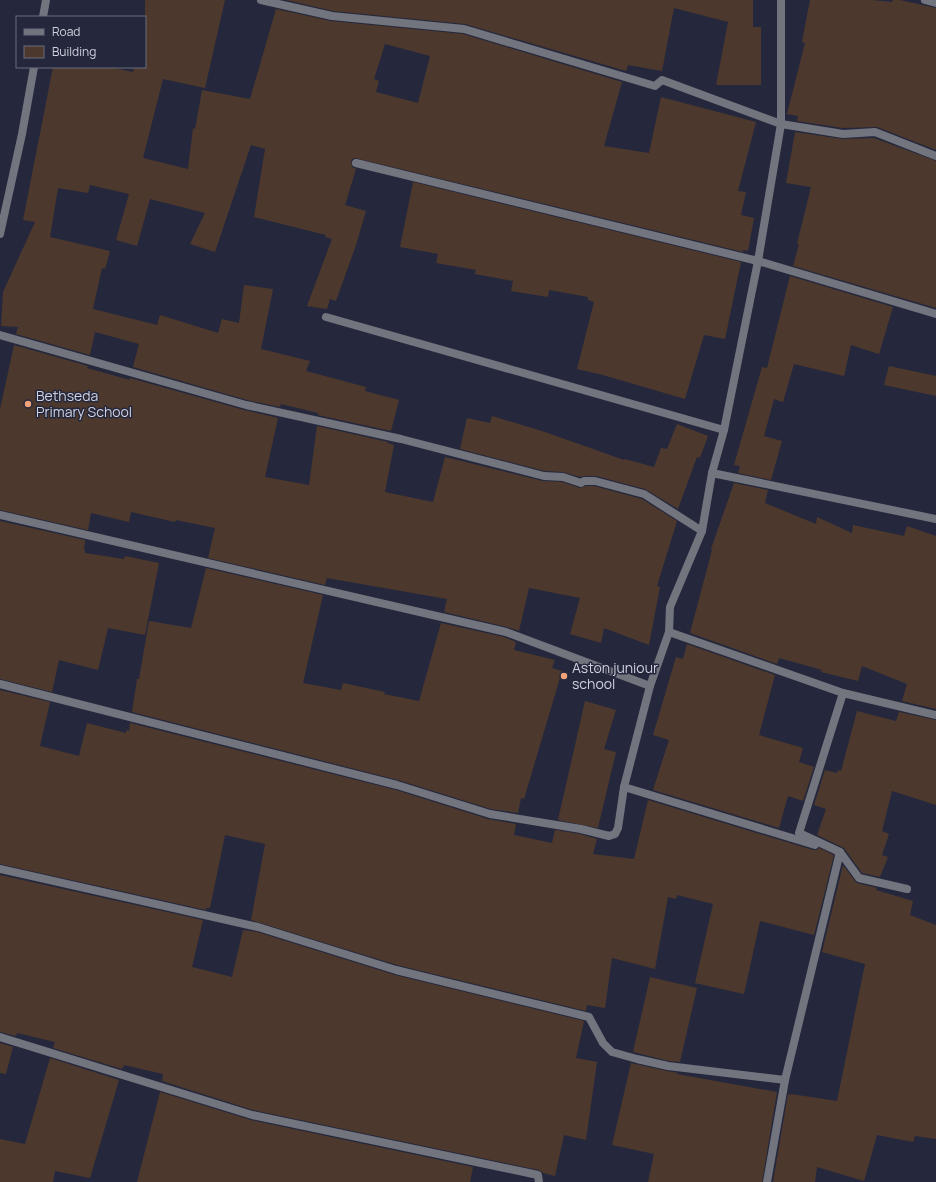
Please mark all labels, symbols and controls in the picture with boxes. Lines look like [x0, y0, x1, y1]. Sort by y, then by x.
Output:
legend [16, 16, 146, 68]
text: Road [52, 23, 80, 40]
text: Building [52, 43, 96, 60]
place label: Bethseda Primary School [36, 386, 132, 421]
marker: Bethseda Primary School [23, 399, 33, 409]
place label: Aston juniour school [572, 658, 658, 693]
marker: Aston juniour school [559, 671, 569, 681]

